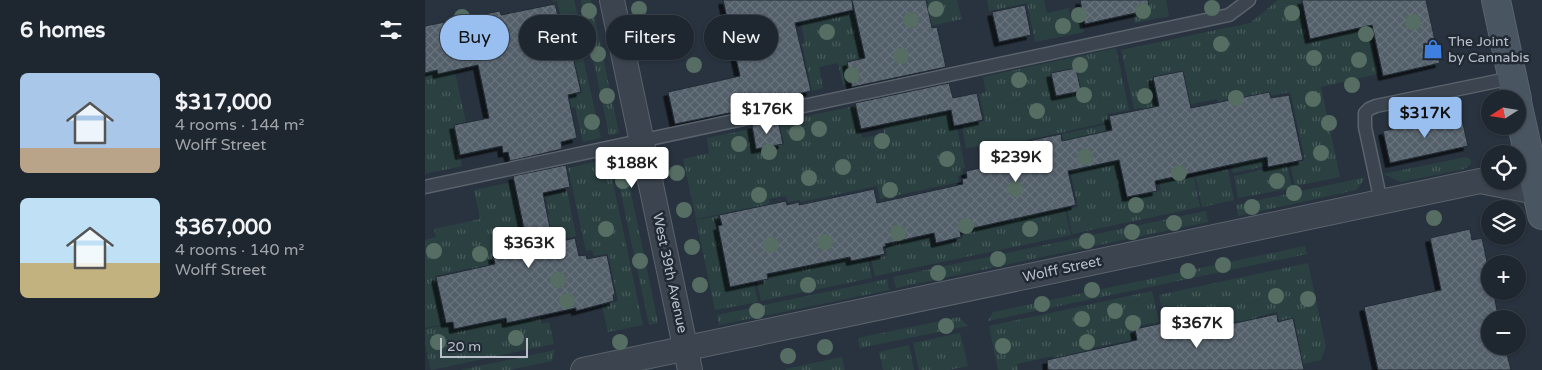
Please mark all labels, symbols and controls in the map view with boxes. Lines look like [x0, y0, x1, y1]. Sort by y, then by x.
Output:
chip: Buy [440, 15, 509, 60]
chip: Rent [519, 15, 596, 60]
chip: Filters [606, 15, 694, 60]
chip: New [704, 15, 778, 60]
icon: filters [377, 16, 405, 44]
text: 6 homes [20, 18, 105, 43]
place label: The Joint by Cannabis [1448, 33, 1530, 66]
shop icon: The Joint by Cannabis [1422, 38, 1444, 60]
text: $317,000 [175, 90, 271, 115]
north arrow [1481, 90, 1526, 135]
map controls [1481, 90, 1526, 355]
pin: $176K [732, 92, 802, 135]
icon: home [60, 93, 120, 153]
pin: $317K [1390, 96, 1460, 139]
text: $176K [742, 99, 792, 119]
text: $317K [1400, 103, 1450, 123]
text: 4 rooms · 144 m² [175, 115, 304, 135]
text: Wolff Street [175, 135, 266, 155]
pin: $239K [981, 140, 1051, 183]
button: locate [1481, 145, 1526, 190]
pin: $188K [597, 146, 667, 189]
text: $239K [991, 147, 1041, 167]
text: $188K [607, 153, 657, 173]
button: layers [1481, 200, 1526, 245]
street label: West 39th Avenue [649, 211, 691, 335]
text: $367,000 [175, 215, 271, 240]
icon: home [60, 218, 120, 278]
pin: $363K [494, 226, 564, 269]
text: $363K [504, 233, 554, 253]
text: 4 rooms · 140 m² [175, 240, 304, 260]
street label: Wolff Street [1021, 252, 1104, 286]
button: + [1481, 255, 1526, 300]
text: Wolff Street [175, 260, 266, 280]
pin: $367K [1162, 306, 1232, 349]
button: − [1481, 310, 1526, 355]
text: $367K [1172, 313, 1222, 333]
scale bar [440, 335, 527, 358]
text: 20 m [447, 338, 481, 355]

